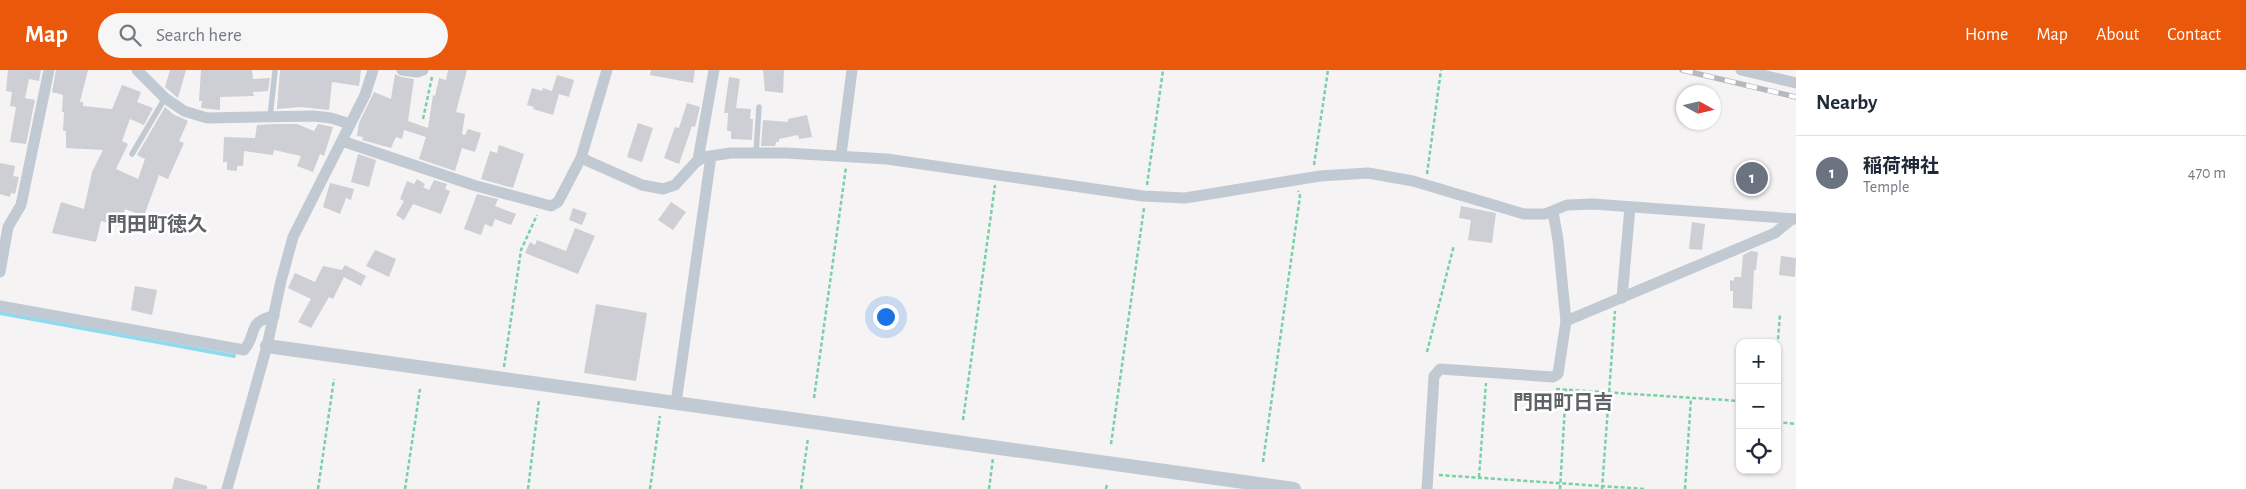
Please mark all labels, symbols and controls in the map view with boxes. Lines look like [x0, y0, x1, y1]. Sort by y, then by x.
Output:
search box [98, 13, 448, 58]
icon: search [116, 21, 144, 49]
text: Map [25, 23, 68, 47]
text: Search here [156, 26, 242, 45]
text: Home [1965, 26, 2008, 44]
text: Map [2036, 26, 2068, 44]
text: About [2096, 26, 2139, 44]
text: Contact [2167, 26, 2221, 44]
north arrow [1676, 85, 1721, 130]
text: Nearby [1816, 92, 1877, 113]
text: 稲荷神社 [1863, 157, 1939, 176]
pin: 1 [1736, 159, 1768, 197]
text: 1 [1829, 165, 1835, 181]
text: 470 m [2188, 165, 2226, 181]
text: Temple [1863, 179, 1909, 195]
district label: 門田町徳久 [107, 214, 207, 235]
your location [873, 304, 899, 330]
map controls [1736, 339, 1781, 474]
button: + [1736, 339, 1781, 384]
button: − [1736, 384, 1781, 429]
district label: 門田町日吉 [1513, 392, 1613, 413]
button: locate [1736, 429, 1781, 474]

